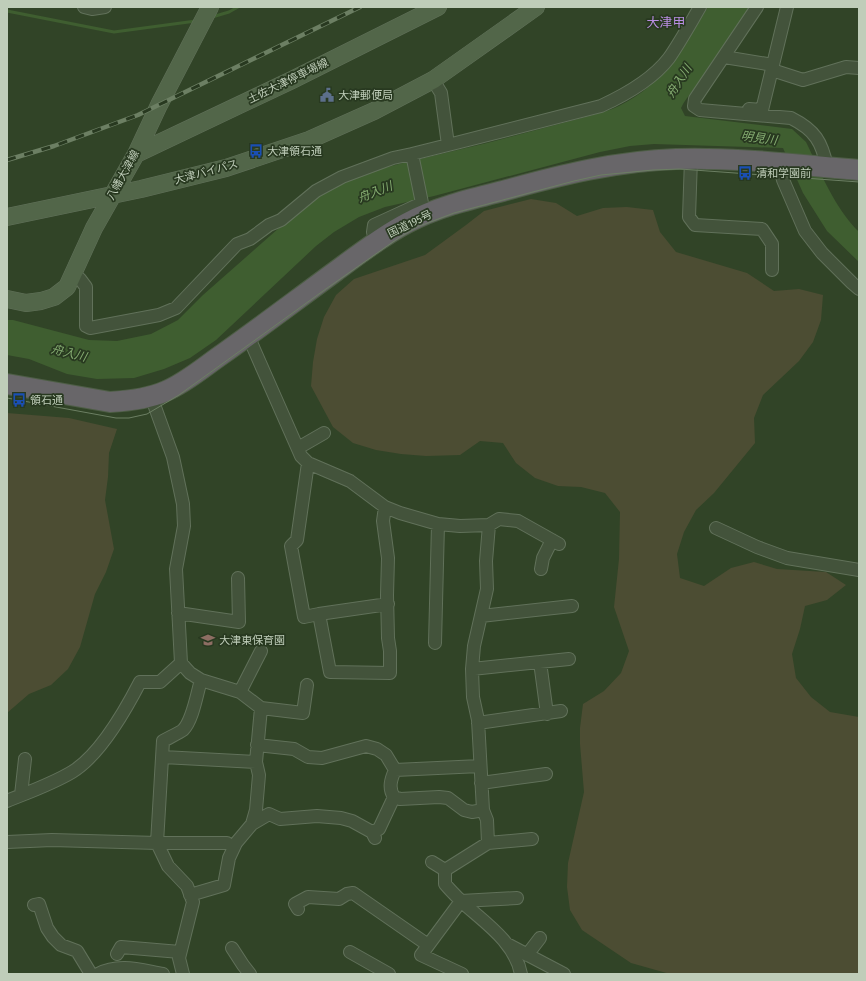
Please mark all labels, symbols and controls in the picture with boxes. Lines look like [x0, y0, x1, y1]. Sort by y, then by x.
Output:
district label: 大津甲 [646, 15, 686, 30]
street label: 土佐大津停車場線 [246, 56, 330, 106]
water label: 舟入川 [663, 60, 696, 100]
public building icon: 大津郵便局 [319, 87, 335, 103]
place label: 大津郵便局 [338, 89, 393, 102]
water label: 明見川 [740, 129, 780, 148]
bus stop icon: 大津領石通 [248, 143, 264, 159]
place label: 大津領石通 [267, 145, 322, 158]
street label: 八幡大津線 [104, 148, 142, 202]
street label: 大津バイパス [173, 157, 239, 187]
bus stop icon: 清和学園前 [737, 165, 753, 181]
place label: 清和学園前 [756, 167, 811, 180]
water label: 舟入川 [356, 178, 396, 205]
street label: 国道195号 [386, 208, 434, 240]
water label: 舟入川 [50, 342, 90, 365]
bus stop icon: 領石通 [11, 392, 27, 408]
place label: 領石通 [30, 394, 63, 407]
school or university icon: 大津東保育園 [200, 632, 216, 648]
place label: 大津東保育園 [219, 634, 285, 647]

